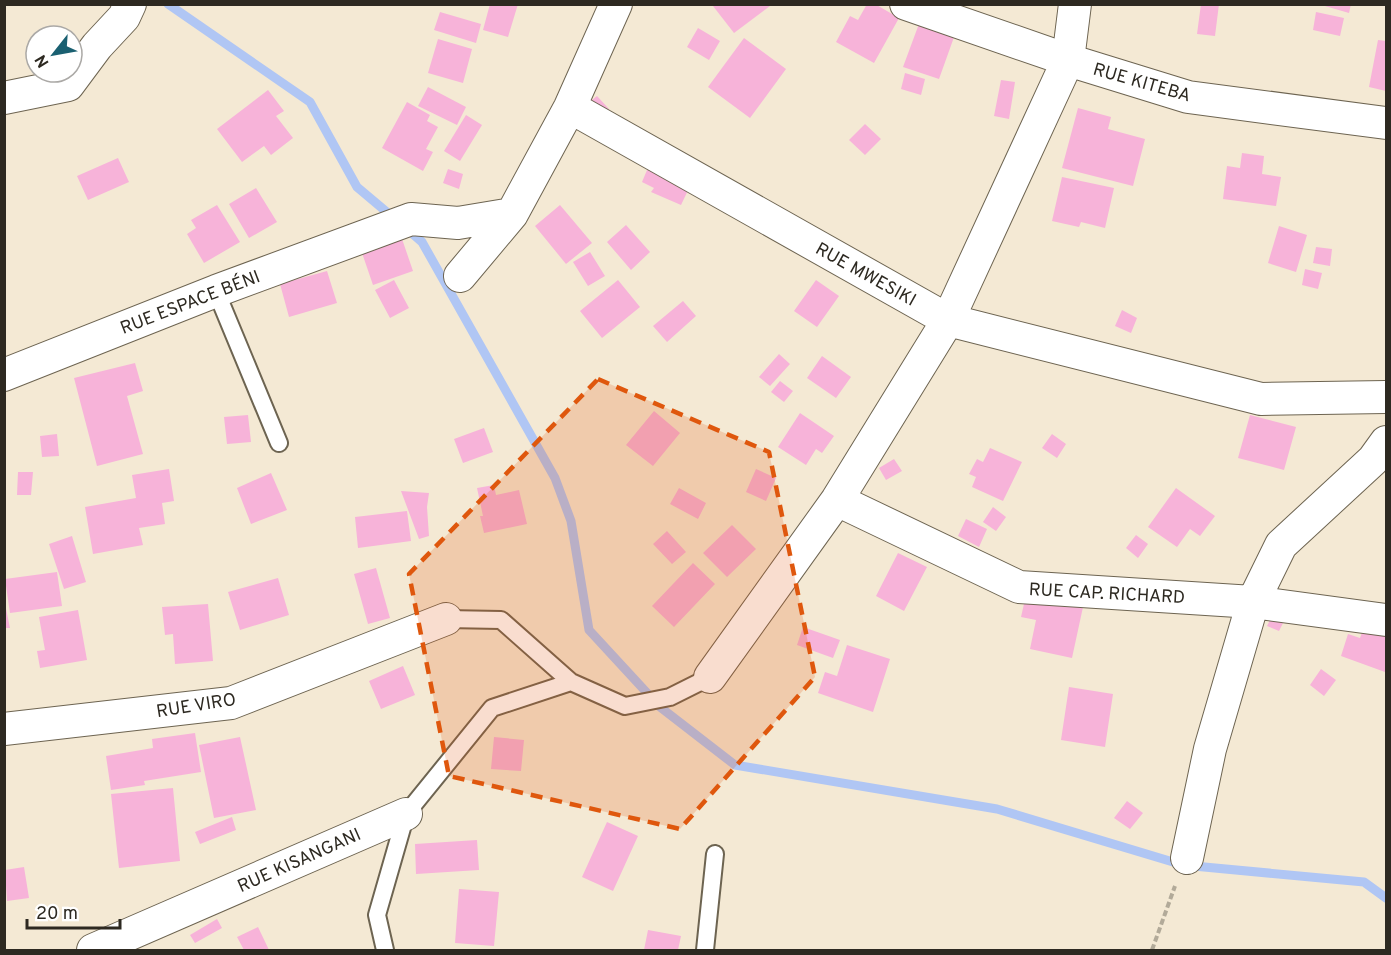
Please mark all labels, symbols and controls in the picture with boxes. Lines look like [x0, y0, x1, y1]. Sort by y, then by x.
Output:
north arrow [24, 24, 84, 84]
text: N [31, 51, 54, 71]
street label: RUE KITEBA [1090, 59, 1193, 108]
street label: RUE MWESIKI [811, 238, 920, 312]
street label: RUE ESPACE BÉNI [117, 264, 264, 341]
street label: RUE CAP. RICHARD [1028, 579, 1186, 610]
street label: RUE VIRO [155, 689, 238, 724]
street label: RUE KISANGANI [234, 824, 365, 899]
scale bar [27, 892, 120, 930]
text: 20 m [36, 903, 78, 926]

